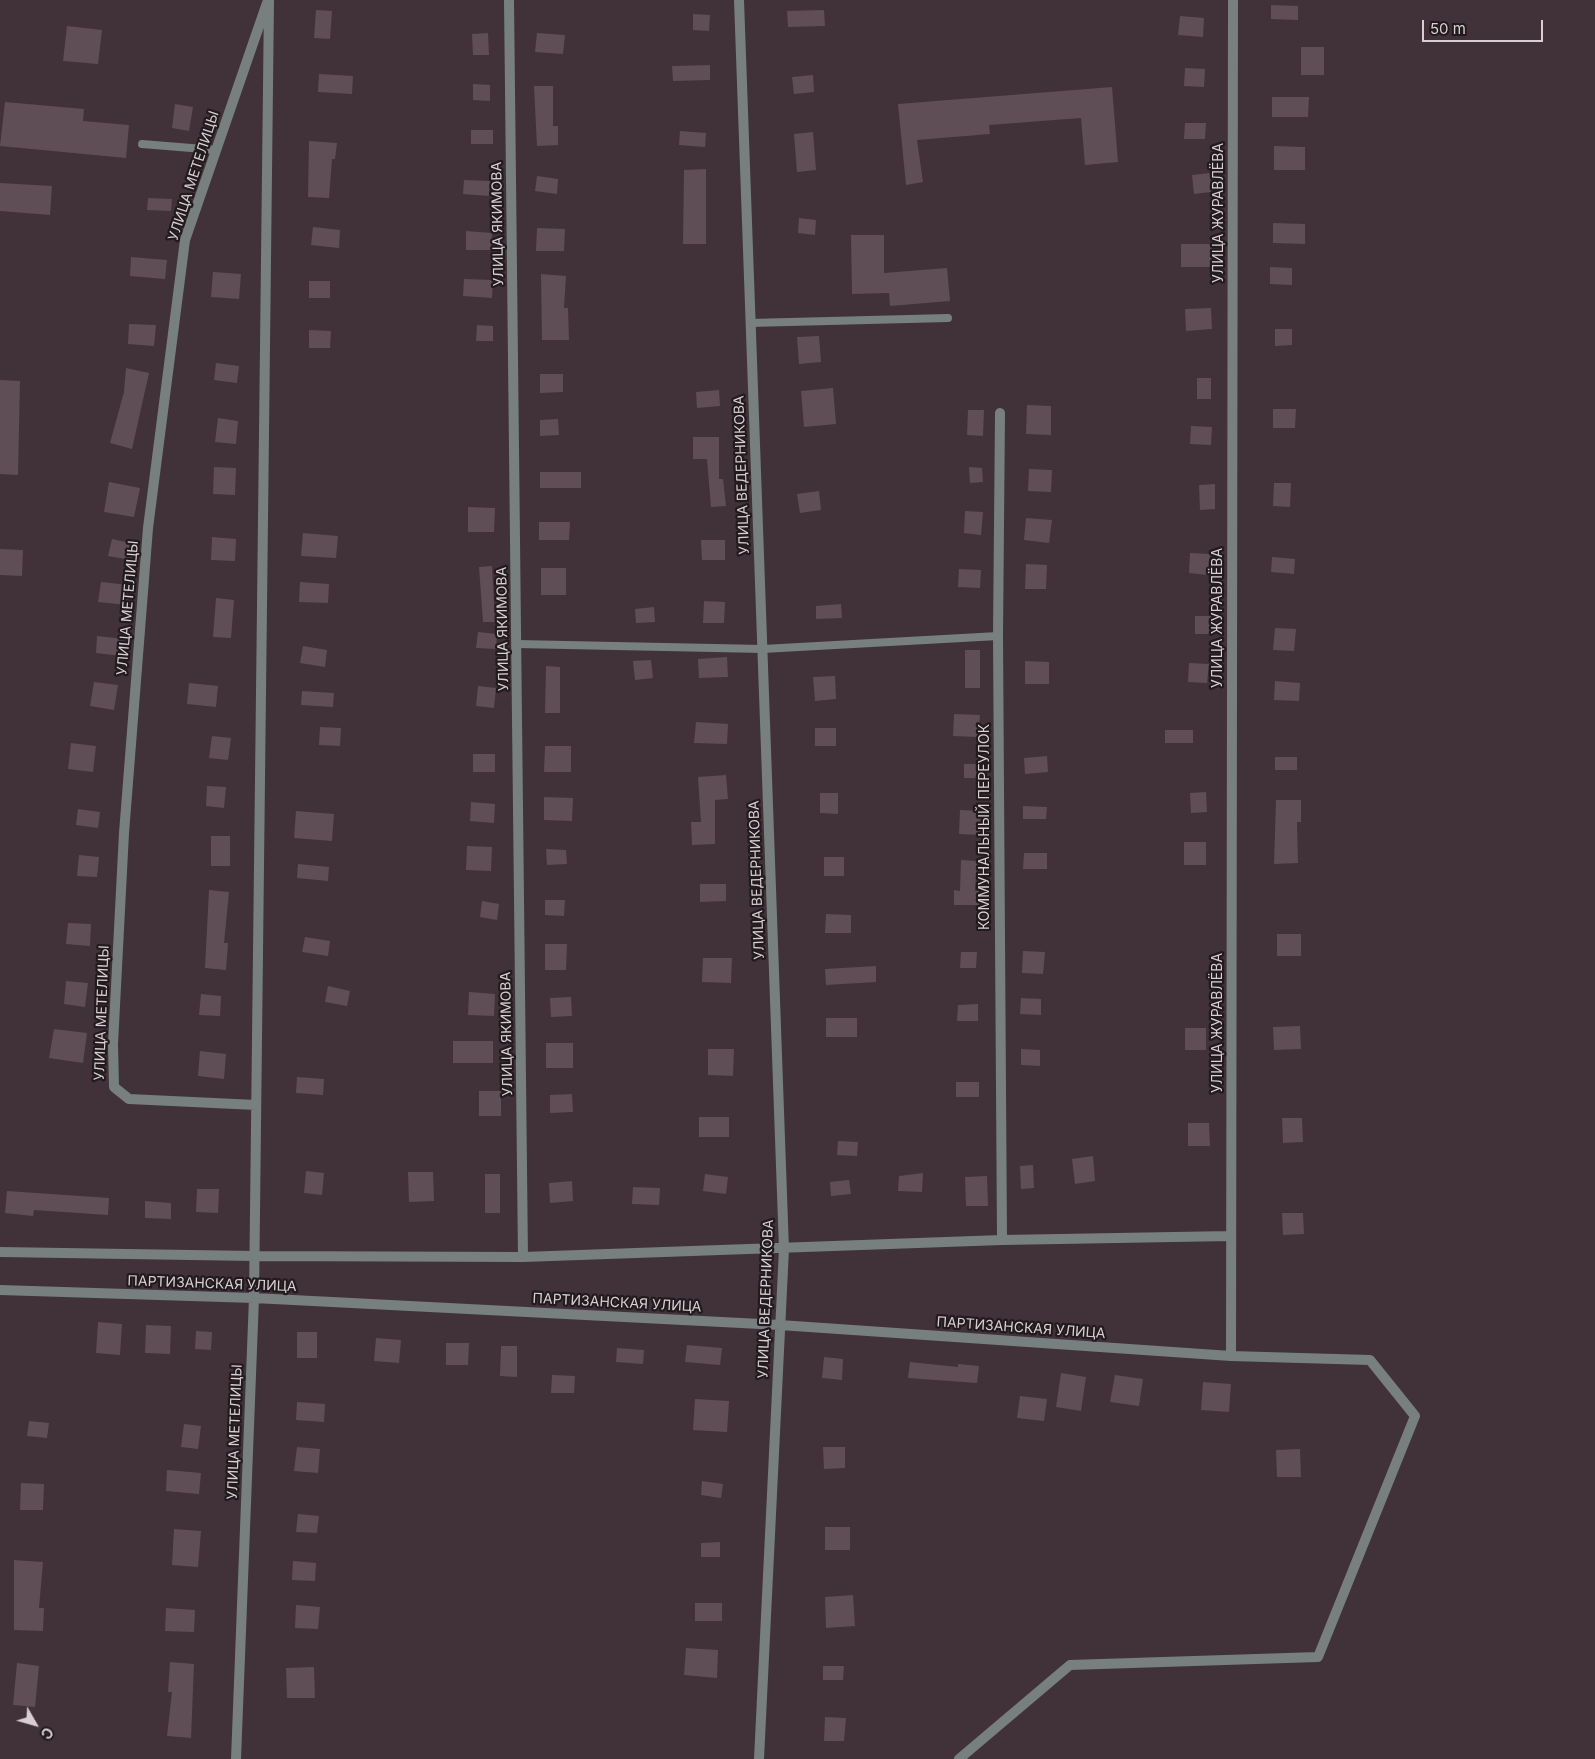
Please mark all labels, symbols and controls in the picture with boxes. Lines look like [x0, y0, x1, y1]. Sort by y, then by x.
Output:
scale bar [1425, 10, 1546, 42]
text: 50 m [1430, 19, 1466, 38]
street label: УЛИЦА МЕТЕЛИЦЫ [165, 109, 223, 243]
street label: УЛИЦА ЖУРАВЛЁВА [1211, 143, 1227, 283]
street label: УЛИЦА ЯКИМОВА [489, 162, 507, 286]
street label: УЛИЦА ВЕДЕРНИКОВА [731, 395, 753, 555]
street label: УЛИЦА МЕТЕЛИЦЫ [114, 540, 142, 676]
street label: УЛИЦА ЖУРАВЛЁВА [1210, 548, 1226, 688]
street label: УЛИЦА ЯКИМОВА [494, 567, 512, 691]
street label: КОММУНАЛЬНЫЙ ПЕРЕУЛОК [977, 724, 993, 930]
street label: УЛИЦА ВЕДЕРНИКОВА [746, 800, 768, 960]
street label: УЛИЦА МЕТЕЛИЦЫ [91, 945, 113, 1081]
street label: УЛИЦА ЖУРАВЛЁВА [1210, 953, 1226, 1093]
street label: УЛИЦА ЯКИМОВА [498, 972, 516, 1096]
street label: УЛИЦА ВЕДЕРНИКОВА [755, 1219, 777, 1379]
street label: ПАРТИЗАНСКАЯ УЛИЦА [127, 1273, 297, 1295]
street label: ПАРТИЗАНСКАЯ УЛИЦА [532, 1290, 702, 1316]
street label: ПАРТИЗАНСКАЯ УЛИЦА [936, 1314, 1106, 1342]
street label: УЛИЦА МЕТЕЛИЦЫ [224, 1364, 246, 1500]
north arrow [10, 1699, 60, 1749]
text: С [37, 1724, 57, 1743]

